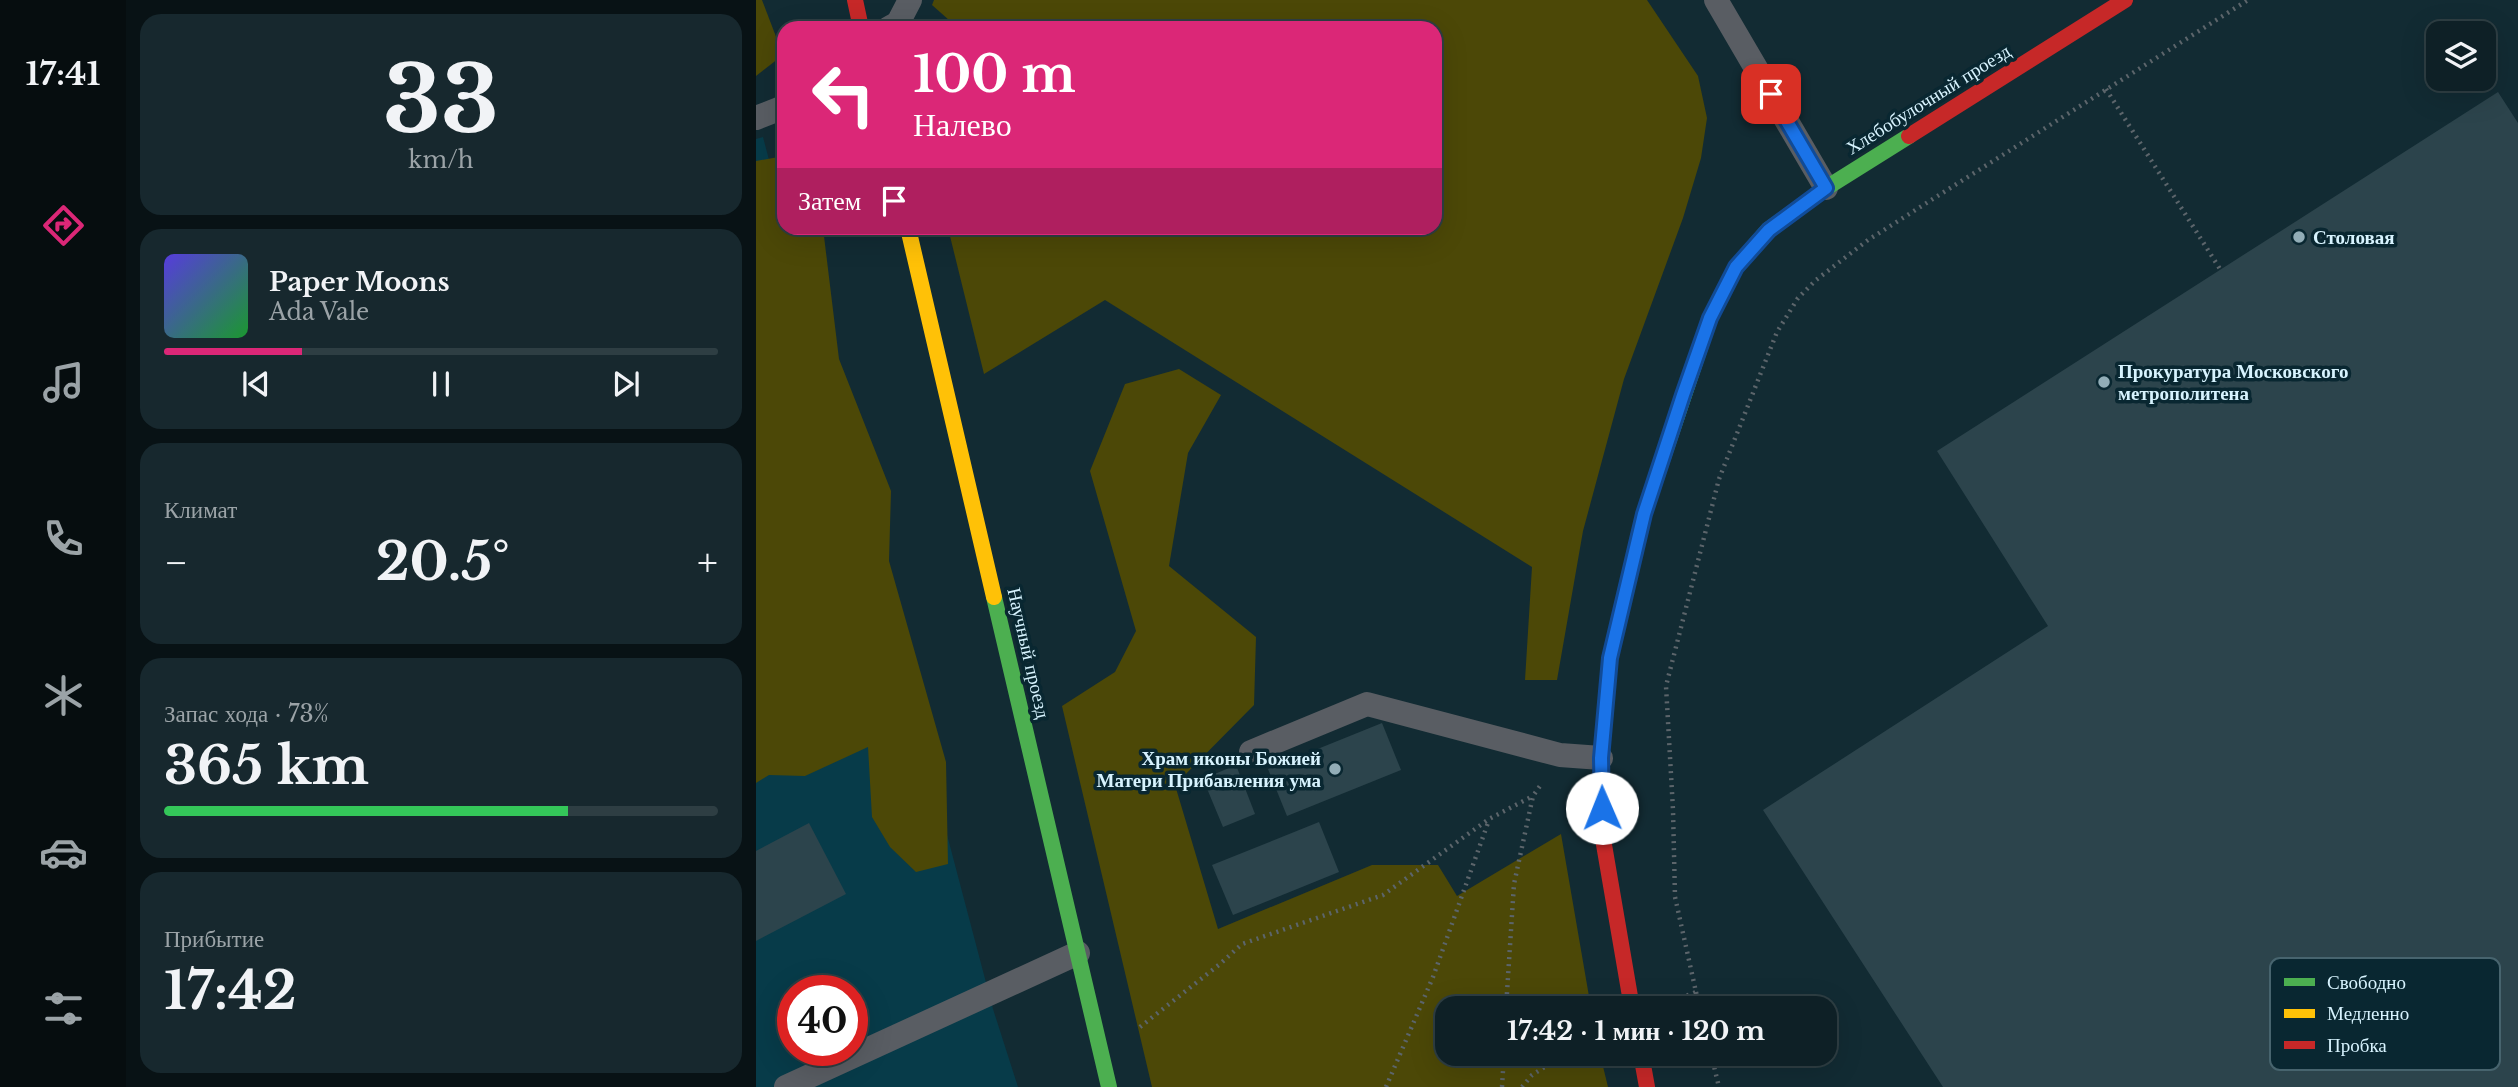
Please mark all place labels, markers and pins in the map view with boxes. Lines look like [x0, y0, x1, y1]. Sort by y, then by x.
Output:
pin [1741, 64, 1801, 124]
place label: Столовая [2313, 226, 2395, 249]
marker: Столовая [2291, 229, 2307, 245]
place label: Прокуратура Московского метрополитена [2118, 360, 2348, 405]
marker: Прокуратура Московского метрополитена [2096, 374, 2112, 390]
place label: Храм иконы Божией Матери Прибавления ума [1097, 747, 1321, 792]
marker: Храм иконы Божией Матери Прибавления ума [1327, 761, 1343, 777]

